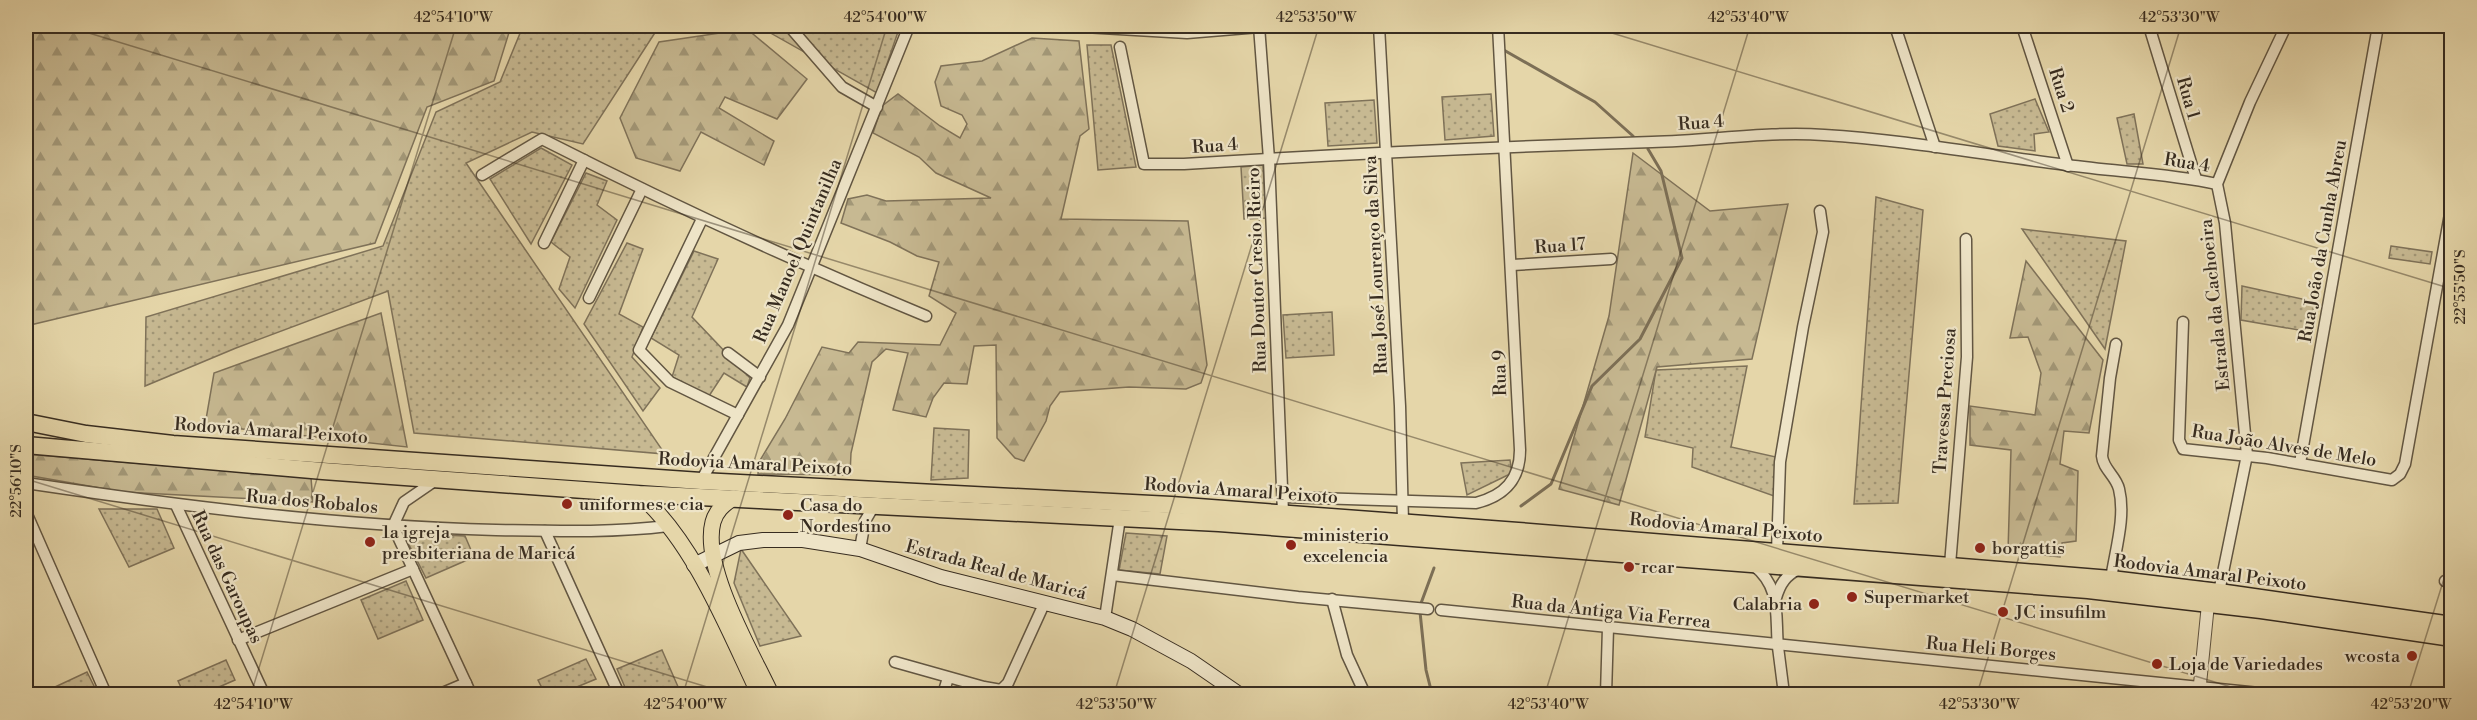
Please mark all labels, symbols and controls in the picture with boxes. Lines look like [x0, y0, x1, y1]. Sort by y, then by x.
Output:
text: 42°54'10"W [413, 8, 493, 27]
text: 42°54'00"W [843, 8, 927, 27]
text: 42°53'50"W [1276, 8, 1357, 27]
text: 42°53'40"W [1707, 8, 1789, 27]
text: 42°53'30"W [2139, 8, 2220, 27]
street label: Rua 2 [2043, 65, 2079, 115]
street label: Rua 1 [2171, 74, 2205, 122]
street label: Rua 4 [1677, 110, 1725, 136]
street label: Rua 4 [1191, 133, 1239, 159]
street label: Rua João da Cunha Abreu [2294, 137, 2352, 344]
street label: Rua 4 [2162, 148, 2212, 178]
street label: Rua José Lourenço da Silva [1359, 154, 1393, 375]
street label: Rua Manoel Quintanilha [749, 155, 848, 347]
street label: Rua Doutor Cresio Rieiro [1242, 167, 1272, 373]
street label: Estrada da Cachoeira [2194, 217, 2235, 392]
street label: Rua 17 [1534, 233, 1586, 259]
text: 22°55'50"S [2451, 249, 2470, 325]
street label: Travessa Preciosa [1928, 326, 1962, 475]
street label: Rua 9 [1488, 349, 1512, 397]
street label: Rodovia Amaral Peixoto [173, 413, 369, 449]
street label: Rua João Alves de Melo [2190, 420, 2378, 472]
text: 22°56'10"S [7, 444, 26, 518]
street label: Rodovia Amaral Peixoto [657, 447, 853, 481]
street label: Rodovia Amaral Peixoto [1143, 473, 1339, 509]
street label: Rua dos Robalos [245, 485, 379, 519]
place label: uniformes e cia [579, 493, 705, 516]
place label: Casa do Nordestino [800, 494, 891, 538]
marker: uniformes e cia [560, 497, 574, 511]
street label: Rua das Garoupas [186, 507, 268, 647]
marker: Casa do Nordestino [781, 508, 795, 522]
street label: Rodovia Amaral Peixoto [1628, 508, 1824, 548]
place label: 1a igreja presbiteriana de Maricá [382, 521, 576, 565]
place label: ministerio excelencia [1303, 524, 1389, 568]
marker: 1a igreja presbiteriana de Maricá [363, 535, 377, 549]
street label: Estrada Real de Maricá [903, 535, 1090, 605]
place label: borgattis [1992, 537, 2065, 560]
marker: ministerio excelencia [1284, 538, 1298, 552]
marker: borgattis [1973, 541, 1987, 555]
street label: Rodovia Amaral Peixoto [2112, 550, 2308, 596]
place label: rcar [1641, 556, 1675, 579]
marker: rcar [1622, 560, 1636, 574]
place label: Supermarket [1864, 586, 1970, 609]
street label: Rua da Antiga Via Ferrea [1510, 590, 1713, 634]
marker: Supermarket [1845, 590, 1859, 604]
place label: Calabria [1733, 593, 1803, 616]
marker: Calabria [1807, 597, 1821, 611]
place label: JC insufilm [2014, 601, 2107, 624]
marker: JC insufilm [1996, 605, 2010, 619]
street label: Rua Heli Borges [1925, 632, 2057, 666]
place label: wcosta [2344, 645, 2401, 668]
marker: wcosta [2405, 649, 2419, 663]
place label: Loja de Variedades [2169, 653, 2323, 676]
marker: Loja de Variedades [2150, 657, 2164, 671]
text: 42°54'10"W [213, 695, 293, 714]
text: 42°54'00"W [643, 695, 727, 714]
text: 42°53'50"W [1076, 695, 1157, 714]
text: 42°53'40"W [1507, 695, 1589, 714]
text: 42°53'30"W [1939, 695, 2020, 714]
text: 42°53'20"W [2371, 695, 2452, 714]

